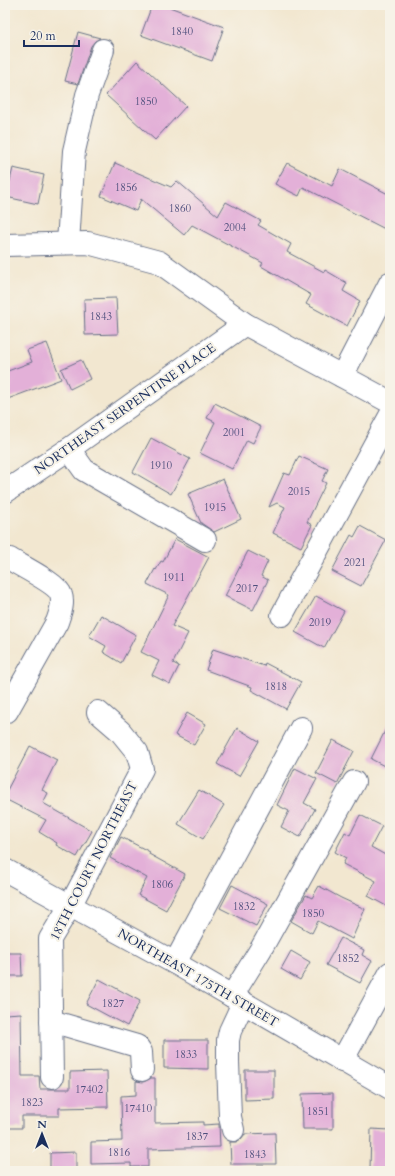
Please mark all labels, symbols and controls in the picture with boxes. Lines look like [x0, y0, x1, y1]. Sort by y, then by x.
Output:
scale bar [24, 22, 79, 48]
house number: 1840 [171, 24, 194, 39]
text: 20 m [30, 28, 57, 44]
house number: 1850 [135, 94, 158, 109]
house number: 1856 [115, 180, 138, 195]
house number: 1860 [169, 201, 192, 216]
house number: 2004 [224, 220, 247, 235]
house number: 1843 [90, 309, 113, 324]
street label: NORTHEAST SERPENTINE PLACE [30, 339, 220, 479]
house number: 2001 [223, 425, 245, 440]
house number: 1910 [150, 458, 173, 473]
house number: 2015 [288, 484, 310, 499]
house number: 1915 [204, 500, 226, 515]
house number: 2021 [344, 555, 366, 570]
house number: 1911 [163, 570, 185, 585]
house number: 2017 [236, 581, 259, 596]
house number: 2019 [309, 615, 332, 630]
house number: 1818 [265, 679, 287, 694]
street label: 18TH COURT NORTHEAST [46, 778, 142, 944]
house number: 1806 [151, 877, 174, 892]
house number: 1832 [233, 899, 256, 914]
house number: 1850 [302, 906, 325, 921]
street label: NORTHEAST 175TH STREET [114, 924, 282, 1032]
house number: 1852 [337, 951, 360, 966]
house number: 1827 [102, 996, 125, 1011]
house number: 1833 [175, 1047, 198, 1062]
house number: 17402 [75, 1082, 103, 1097]
house number: 1823 [21, 1095, 44, 1110]
house number: 17410 [124, 1101, 152, 1116]
house number: 1851 [307, 1104, 329, 1119]
north arrow [22, 1114, 62, 1154]
text: N [37, 1117, 47, 1132]
house number: 1837 [186, 1129, 209, 1144]
house number: 1816 [108, 1145, 131, 1160]
house number: 1843 [244, 1147, 267, 1162]

